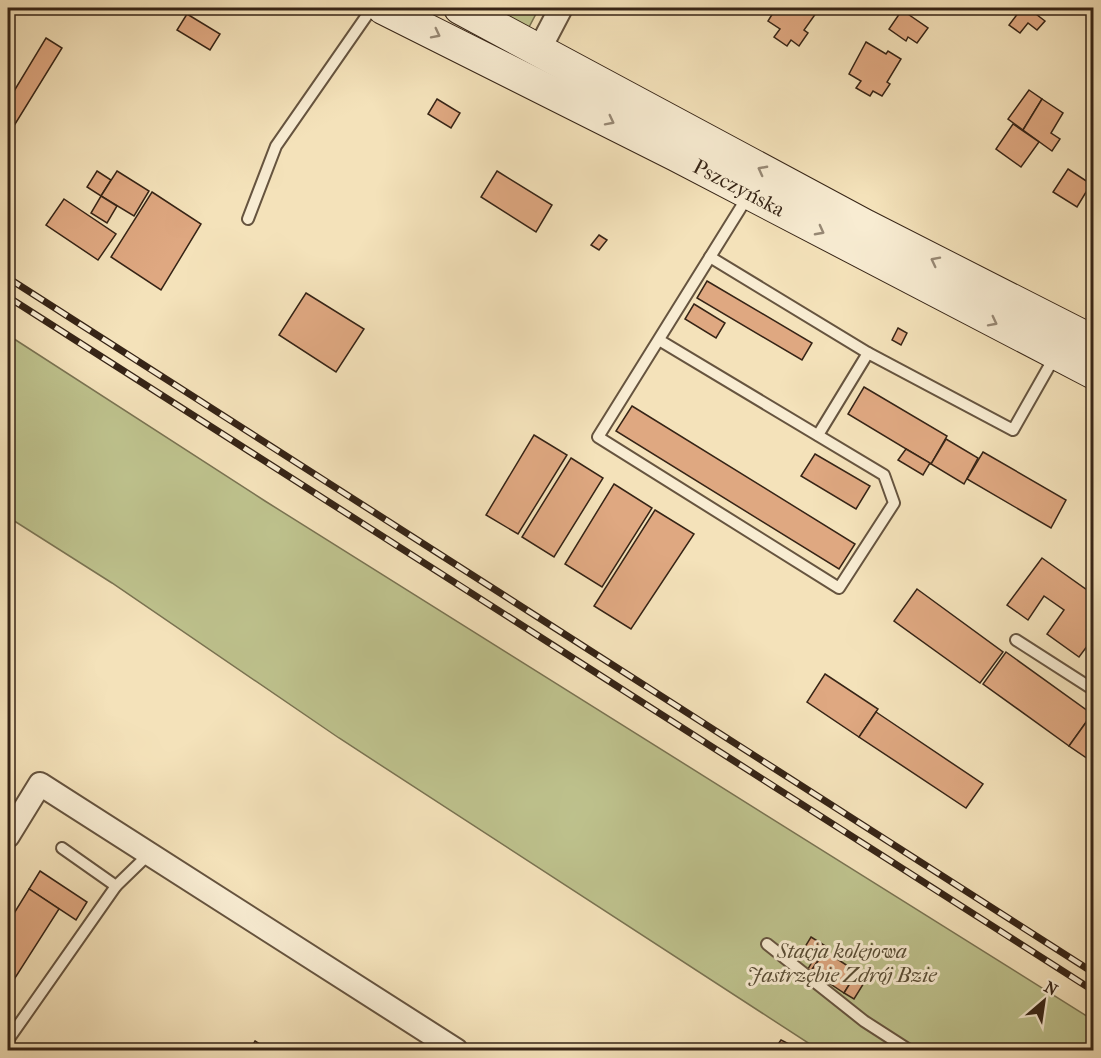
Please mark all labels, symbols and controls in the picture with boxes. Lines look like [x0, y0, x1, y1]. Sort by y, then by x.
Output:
one-way arrow [429, 26, 440, 38]
one-way arrow [604, 114, 615, 126]
street label: Pszczyńska [689, 154, 789, 222]
one-way arrow [758, 166, 768, 177]
one-way arrow [814, 224, 824, 235]
one-way arrow [930, 256, 941, 268]
one-way arrow [986, 314, 997, 326]
park label: Stacja kolejowa Jastrzębie Zdrój Bzie [747, 939, 937, 987]
north arrow [1014, 971, 1074, 1031]
text: N [1041, 977, 1062, 1000]

